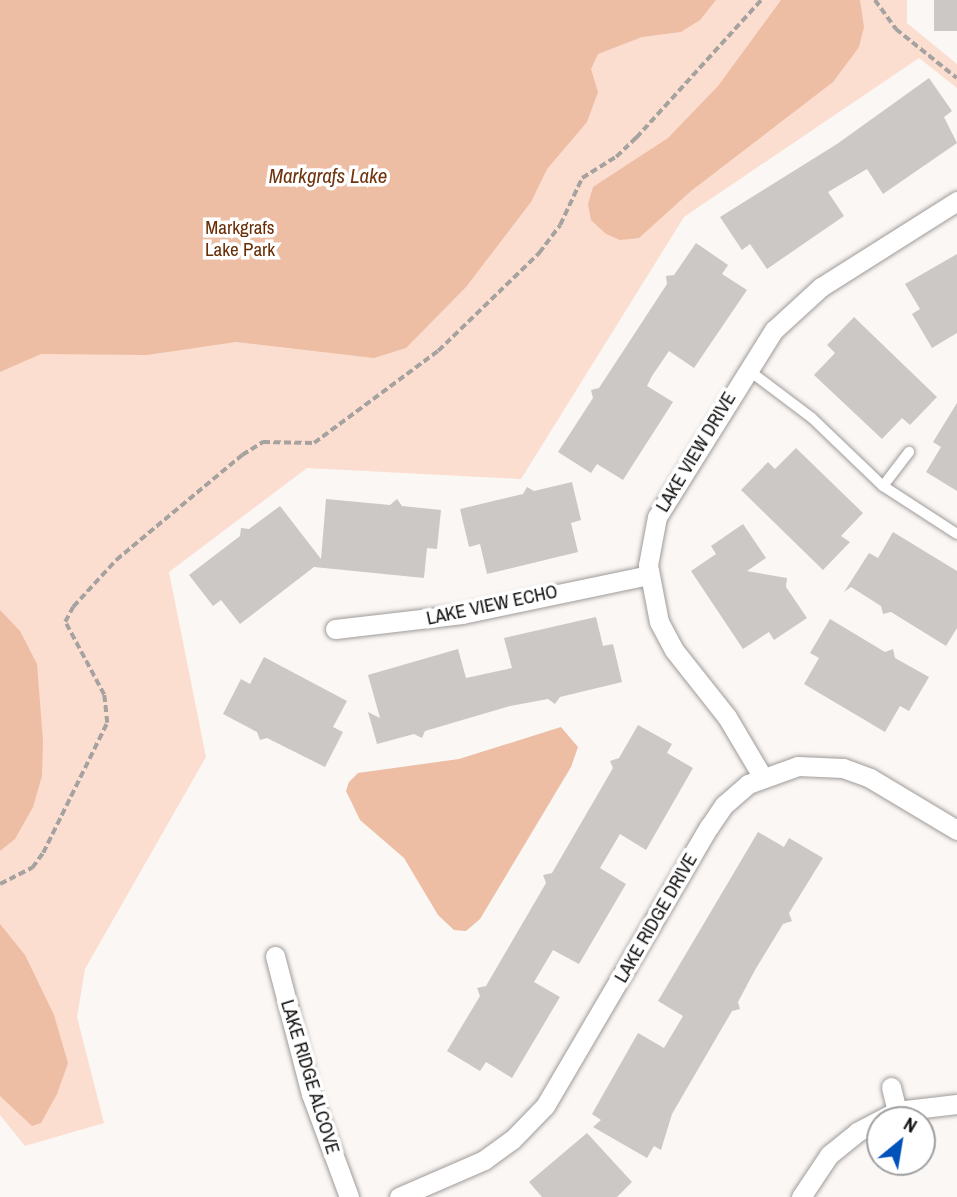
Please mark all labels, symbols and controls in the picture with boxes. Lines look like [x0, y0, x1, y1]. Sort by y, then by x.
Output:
water label: Markgrafs Lake [269, 163, 387, 189]
park label: Markgrafs Lake Park [205, 217, 275, 261]
street label: LAKE VIEW DRIVE [651, 388, 741, 516]
street label: LAKE VIEW ECHO [424, 580, 560, 630]
street label: LAKE RIDGE DRIVE [610, 849, 702, 987]
street label: LAKE RIDGE ALCOVE [276, 997, 344, 1157]
north arrow [866, 1106, 936, 1176]
text: N [899, 1110, 922, 1139]

